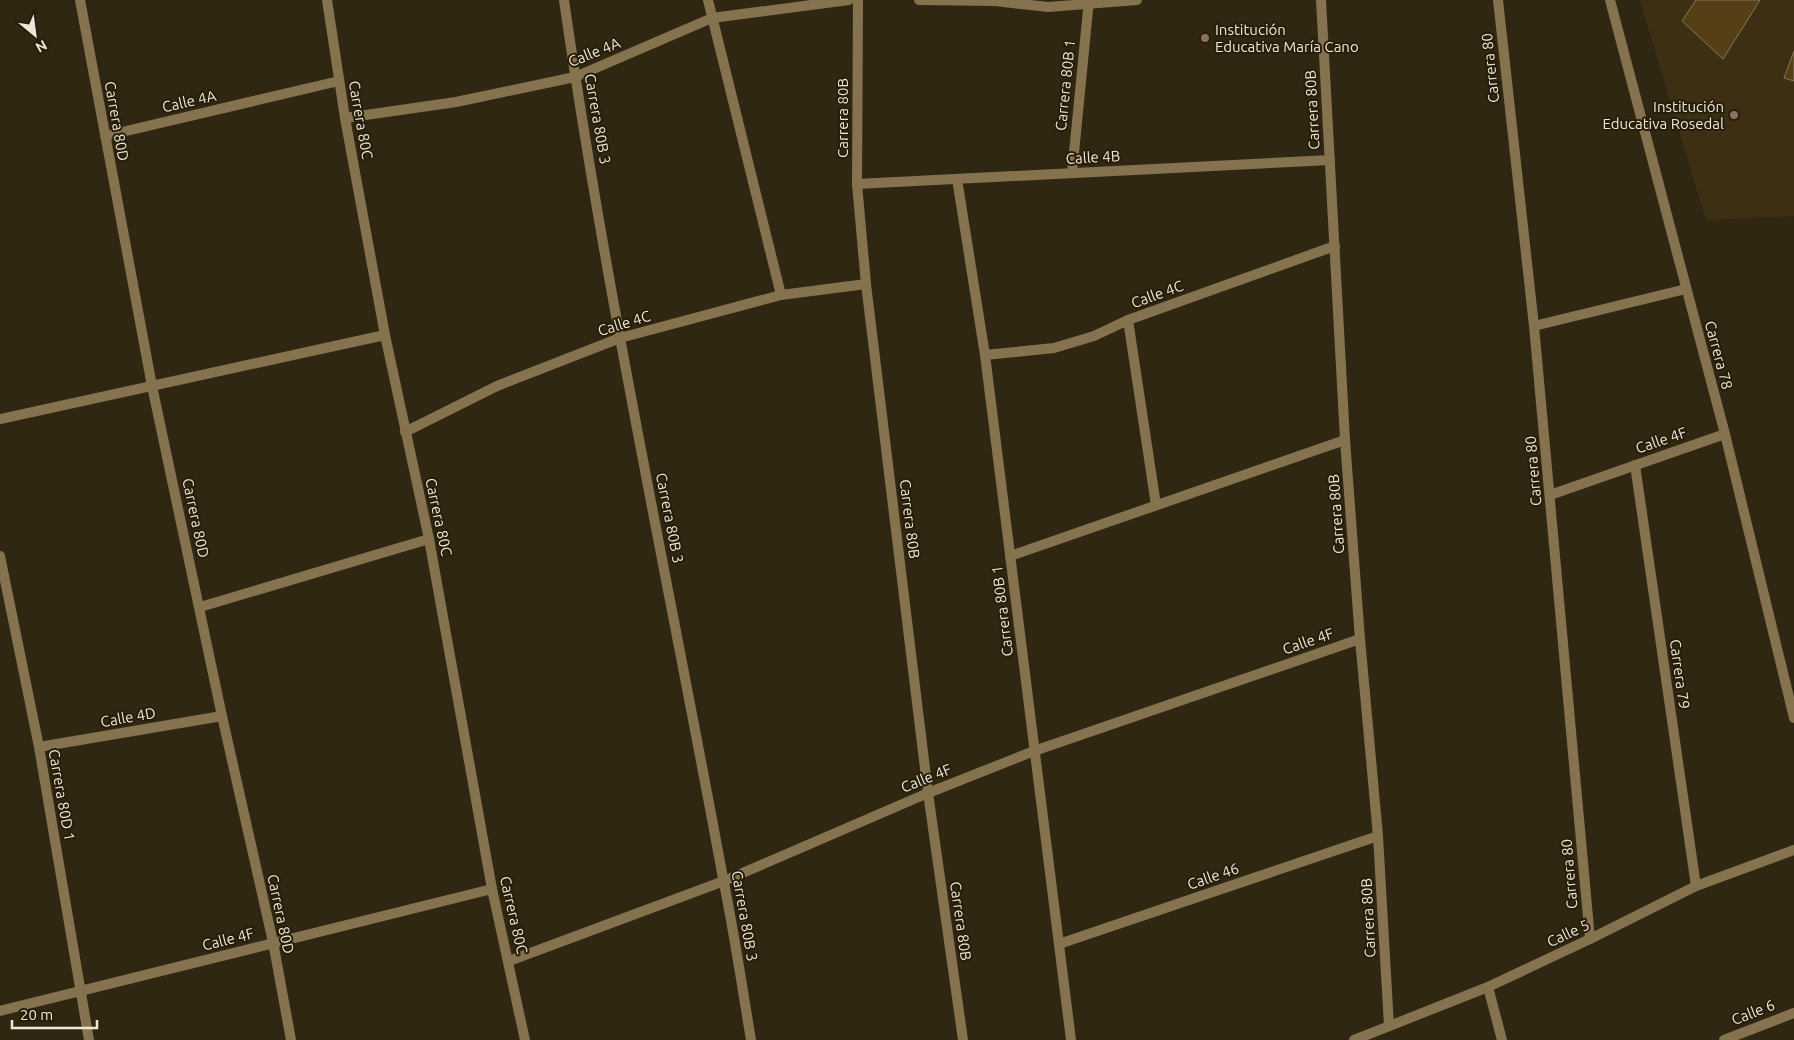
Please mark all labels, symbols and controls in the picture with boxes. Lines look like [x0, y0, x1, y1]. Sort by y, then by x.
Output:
north arrow [10, 10, 60, 60]
place label: Institución Educativa María Cano [1215, 21, 1359, 55]
marker: Institución Educativa María Cano [1199, 32, 1211, 44]
street label: Carrera 80 [1478, 32, 1502, 104]
street label: Calle 4A [565, 34, 623, 70]
text: N [33, 37, 50, 56]
street label: Carrera 80B 1 [1052, 39, 1078, 131]
street label: Carrera 80B [1301, 70, 1323, 150]
street label: Carrera 80B 3 [582, 72, 614, 166]
street label: Carrera 80B [834, 78, 851, 158]
street label: Carrera 80C [346, 79, 376, 161]
street label: Carrera 80D [102, 80, 132, 162]
street label: Calle 4A [160, 87, 218, 115]
place label: Institución Educativa Rosedal [1602, 98, 1724, 132]
marker: Institución Educativa Rosedal [1728, 109, 1740, 121]
street label: Calle 4B [1065, 147, 1121, 167]
street label: Calle 4C [1129, 277, 1185, 311]
street label: Calle 4C [596, 307, 652, 339]
street label: Carrera 78 [1702, 319, 1736, 391]
street label: Calle 4F [1633, 423, 1689, 457]
street label: Carrera 80 [1521, 435, 1545, 507]
street label: Carrera 80B 3 [653, 471, 687, 565]
street label: Carrera 80B [1325, 474, 1347, 554]
street label: Carrera 80C [422, 476, 456, 558]
street label: Carrera 80D [179, 477, 213, 559]
street label: Carrera 80B [897, 478, 923, 560]
street label: Carrera 80B 1 [988, 564, 1016, 658]
street label: Calle 4F [1280, 624, 1336, 658]
street label: Carrera 79 [1667, 638, 1693, 710]
street label: Calle 4D [99, 704, 157, 730]
street label: Carrera 80D 1 [46, 748, 78, 842]
street label: Calle 4F [898, 760, 954, 796]
street label: Carrera 80 [1557, 838, 1581, 910]
street label: Calle 46 [1185, 859, 1241, 893]
street label: Carrera 80B 3 [729, 869, 761, 963]
street label: Carrera 80D [264, 873, 298, 955]
street label: Carrera 80C [497, 874, 531, 956]
street label: Carrera 80B [1357, 878, 1379, 958]
street label: Carrera 80B [947, 880, 975, 962]
street label: Calle 5 [1544, 916, 1592, 950]
street label: Calle 4F [200, 924, 256, 954]
street label: Calle 6 [1729, 996, 1777, 1028]
scale bar [12, 998, 98, 1030]
text: 20 m [20, 1006, 53, 1023]

